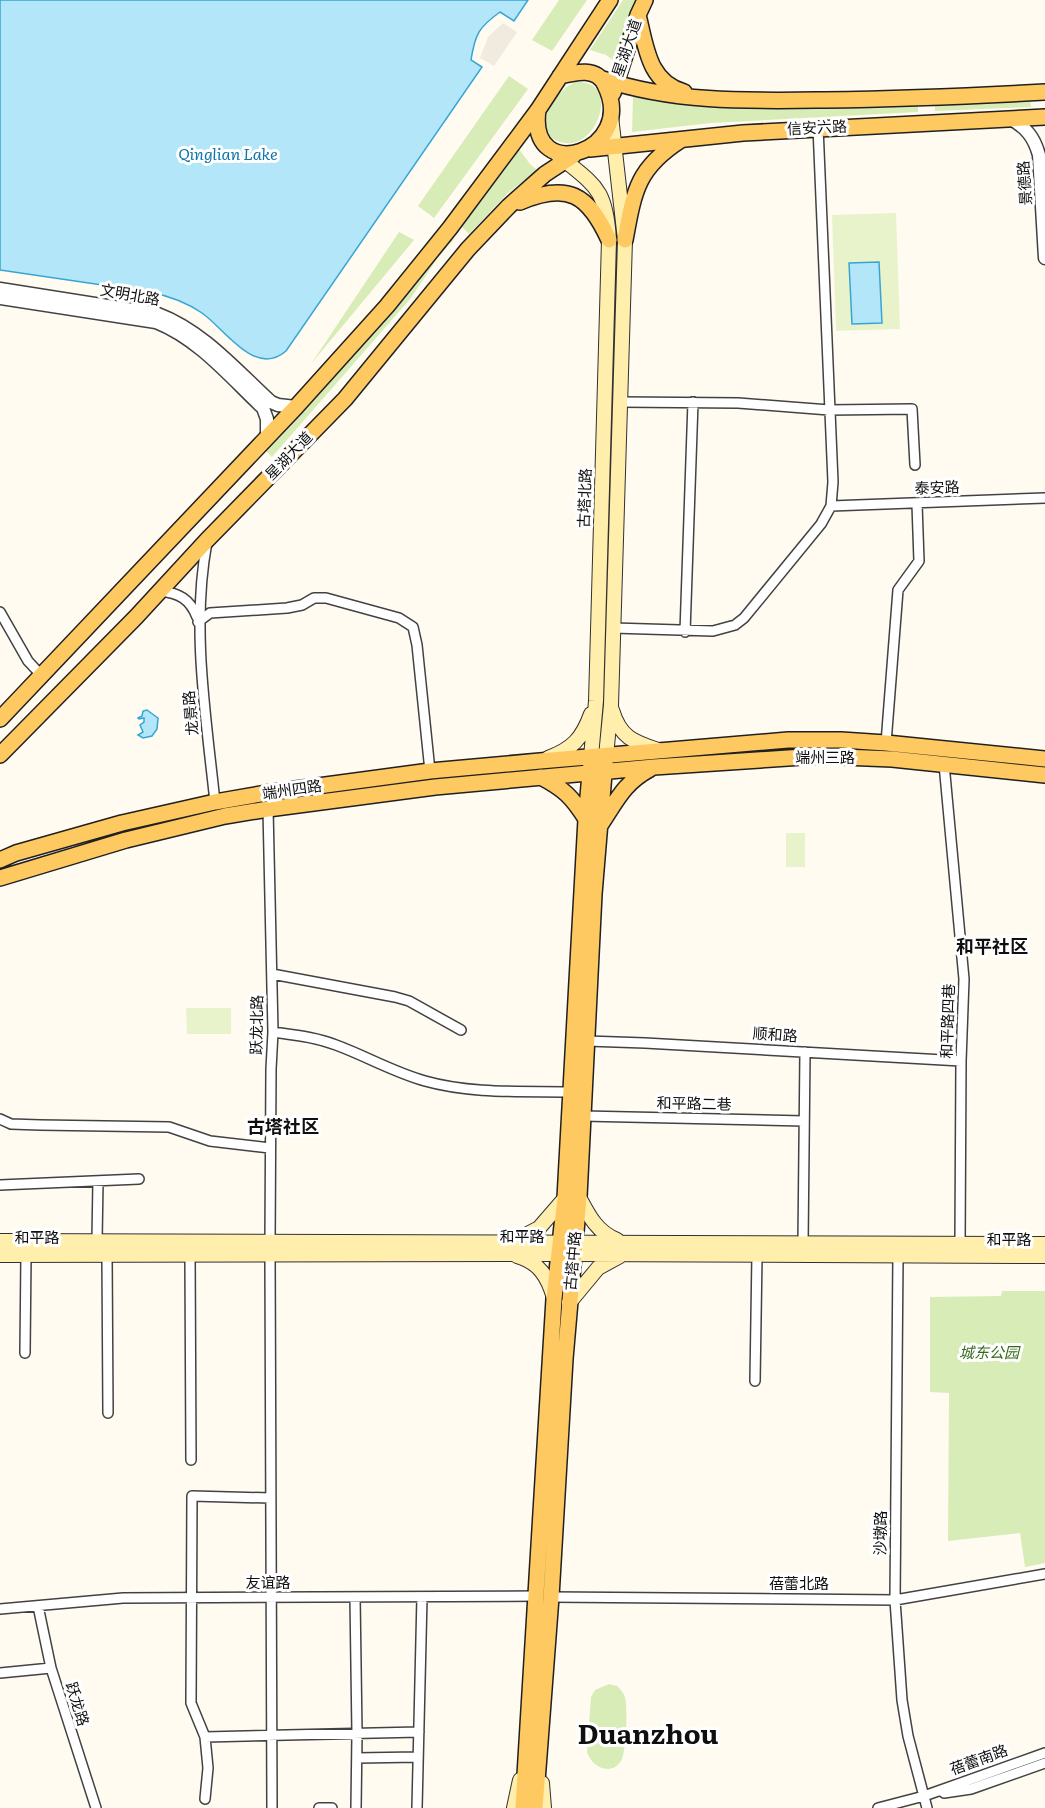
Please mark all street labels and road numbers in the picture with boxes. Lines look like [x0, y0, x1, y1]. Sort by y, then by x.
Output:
street label: 星湖大道 [605, 15, 646, 80]
street label: 信安六路 [786, 113, 847, 140]
street label: 景德路 [1010, 160, 1037, 206]
street label: 文明北路 [99, 277, 162, 310]
street label: 星湖大道 [259, 425, 317, 485]
street label: 古塔北路 [571, 468, 596, 528]
street label: 泰安路 [914, 474, 960, 499]
street label: 龙景路 [176, 690, 203, 737]
street label: 端州三路 [795, 745, 855, 768]
street label: 端州四路 [260, 773, 323, 804]
street label: 和平路四巷 [934, 983, 959, 1059]
street label: 跃龙北路 [243, 995, 268, 1055]
street label: 顺和路 [752, 1020, 798, 1047]
street label: 和平路二巷 [656, 1090, 732, 1115]
street label: 和平路 [499, 1224, 545, 1247]
street label: 和平路 [14, 1225, 60, 1248]
street label: 和平路 [986, 1227, 1032, 1250]
street label: 古塔中路 [557, 1230, 586, 1292]
street label: 沙墩路 [868, 1510, 891, 1556]
street label: 友谊路 [245, 1570, 291, 1593]
street label: 蓓蕾北路 [769, 1571, 829, 1594]
street label: 跃龙路 [61, 1679, 96, 1728]
street label: 蓓蕾南路 [946, 1738, 1011, 1780]

